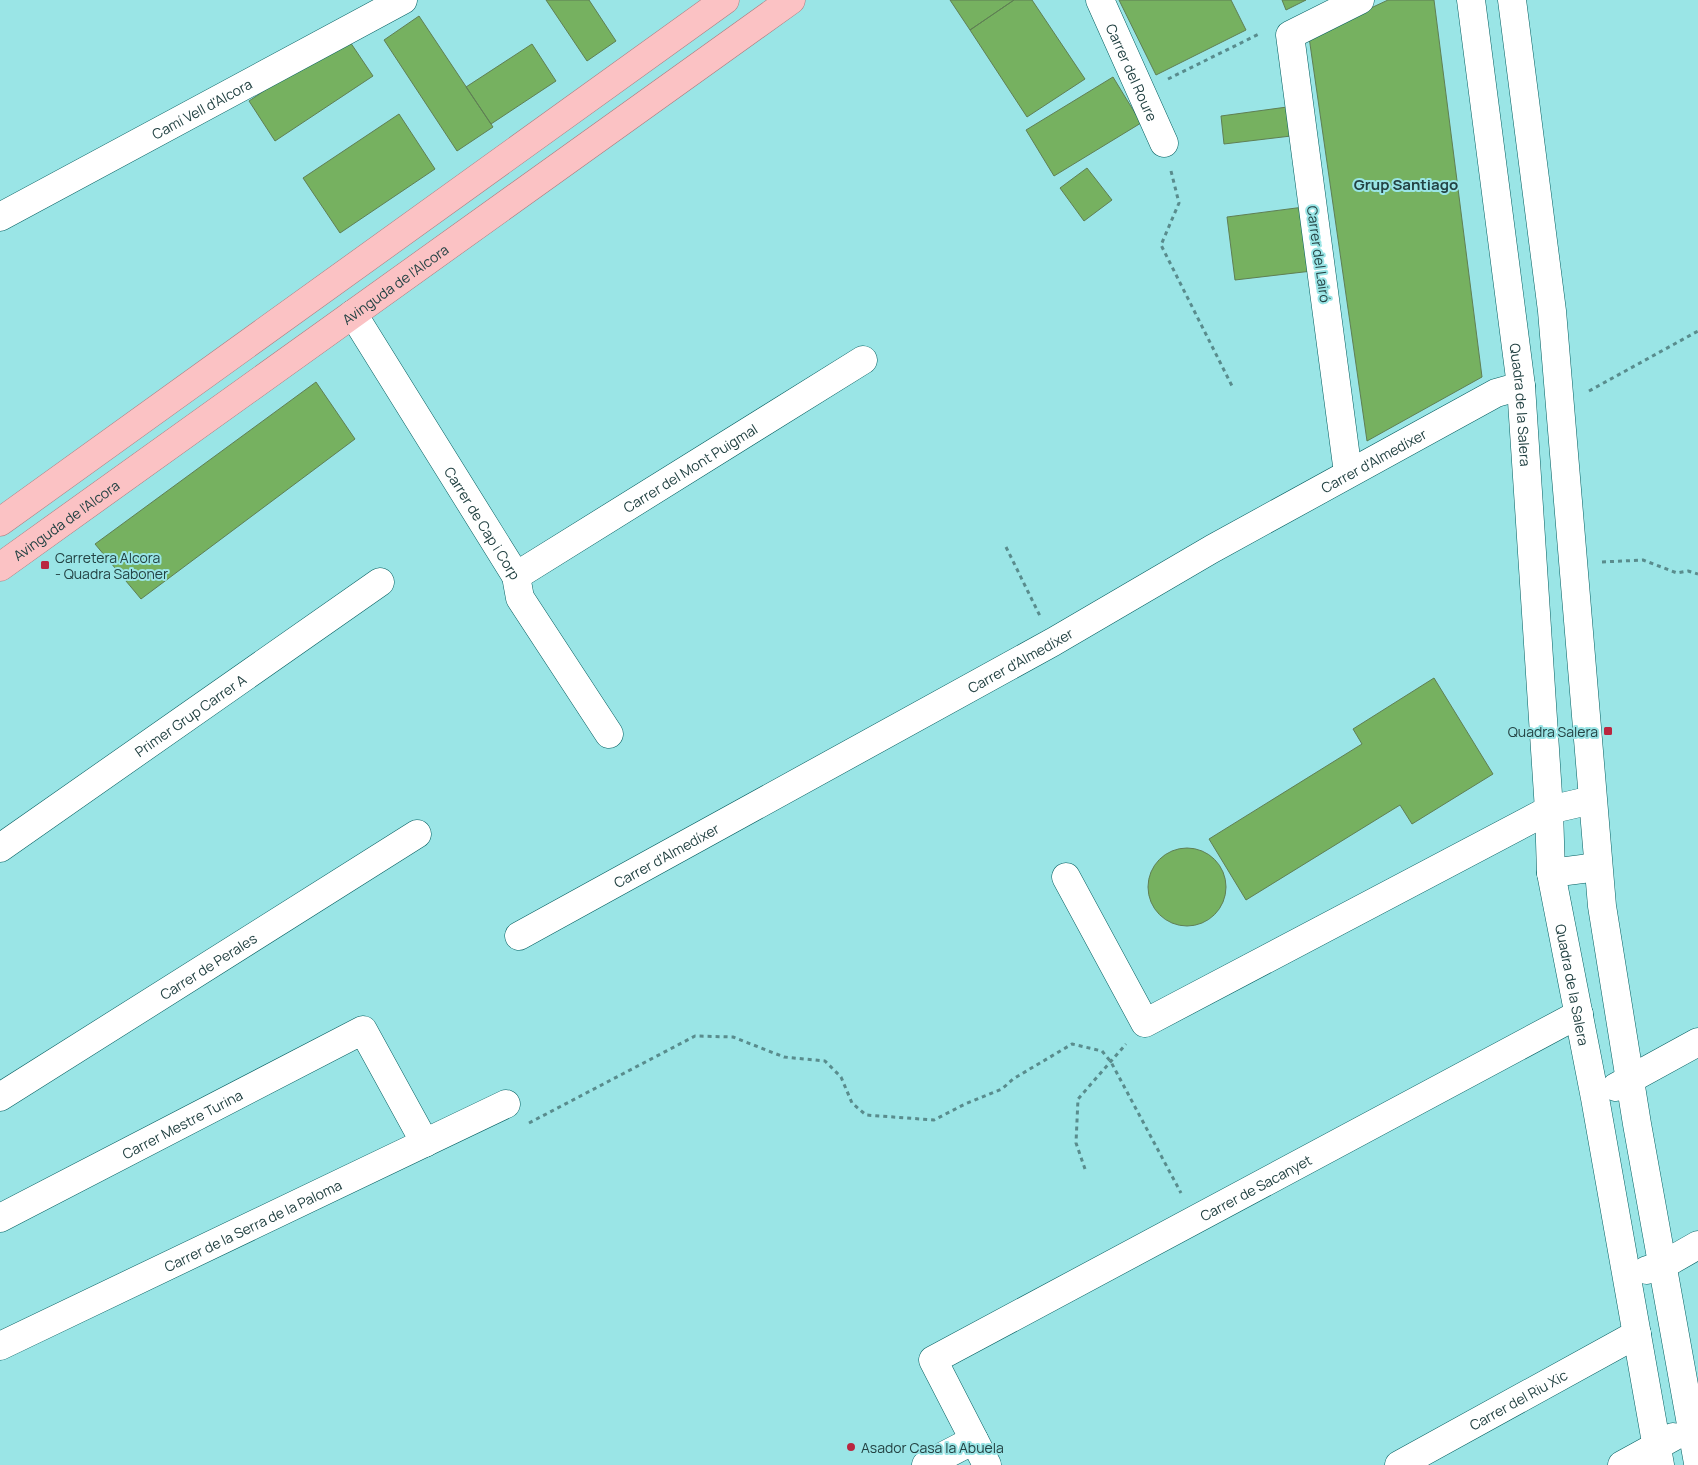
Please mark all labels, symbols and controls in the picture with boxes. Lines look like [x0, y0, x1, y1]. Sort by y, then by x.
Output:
street label: Carrer del Roure [1102, 20, 1162, 124]
street label: Camí Vell d'Alcora [148, 74, 255, 143]
district label: Grup Santiago [1354, 174, 1458, 195]
street label: Carrer del Lairó [1303, 204, 1335, 304]
street label: Avinguda de l'Alcora [338, 239, 452, 328]
street label: Quadra de la Salera [1506, 342, 1536, 467]
street label: Carrer del Mont Puigmal [619, 419, 761, 517]
street label: Carrer d'Almedíxer [1317, 424, 1430, 497]
street label: Carrer de Cap i Corp [441, 463, 525, 583]
street label: Avinguda de l'Alcora [9, 475, 123, 564]
place label: Carretera Alcora - Quadra Saboner [55, 548, 168, 583]
marker: Carretera Alcora - Quadra Saboner [39, 559, 51, 571]
street label: Carrer d'Almedíxer [964, 623, 1076, 697]
street label: Primer Grup Carrer A [131, 669, 250, 761]
place label: Quadra Salera [1508, 722, 1598, 741]
marker: Quadra Salera [1602, 725, 1614, 737]
street label: Carrer d'Almedíxer [610, 818, 722, 892]
street label: Quadra de la Salera [1552, 922, 1594, 1047]
street label: Carrer de Perales [156, 928, 260, 1003]
street label: Carrer Mestre Turina [119, 1085, 246, 1163]
street label: Carrer de Sacanyet [1196, 1149, 1315, 1225]
street label: Carrer de la Serra de la Paloma [161, 1175, 344, 1276]
street label: Carrer del Riu Xic [1466, 1365, 1571, 1434]
place label: Asador Casa la Abuela [861, 1438, 1004, 1457]
marker: Asador Casa la Abuela [845, 1441, 857, 1453]

